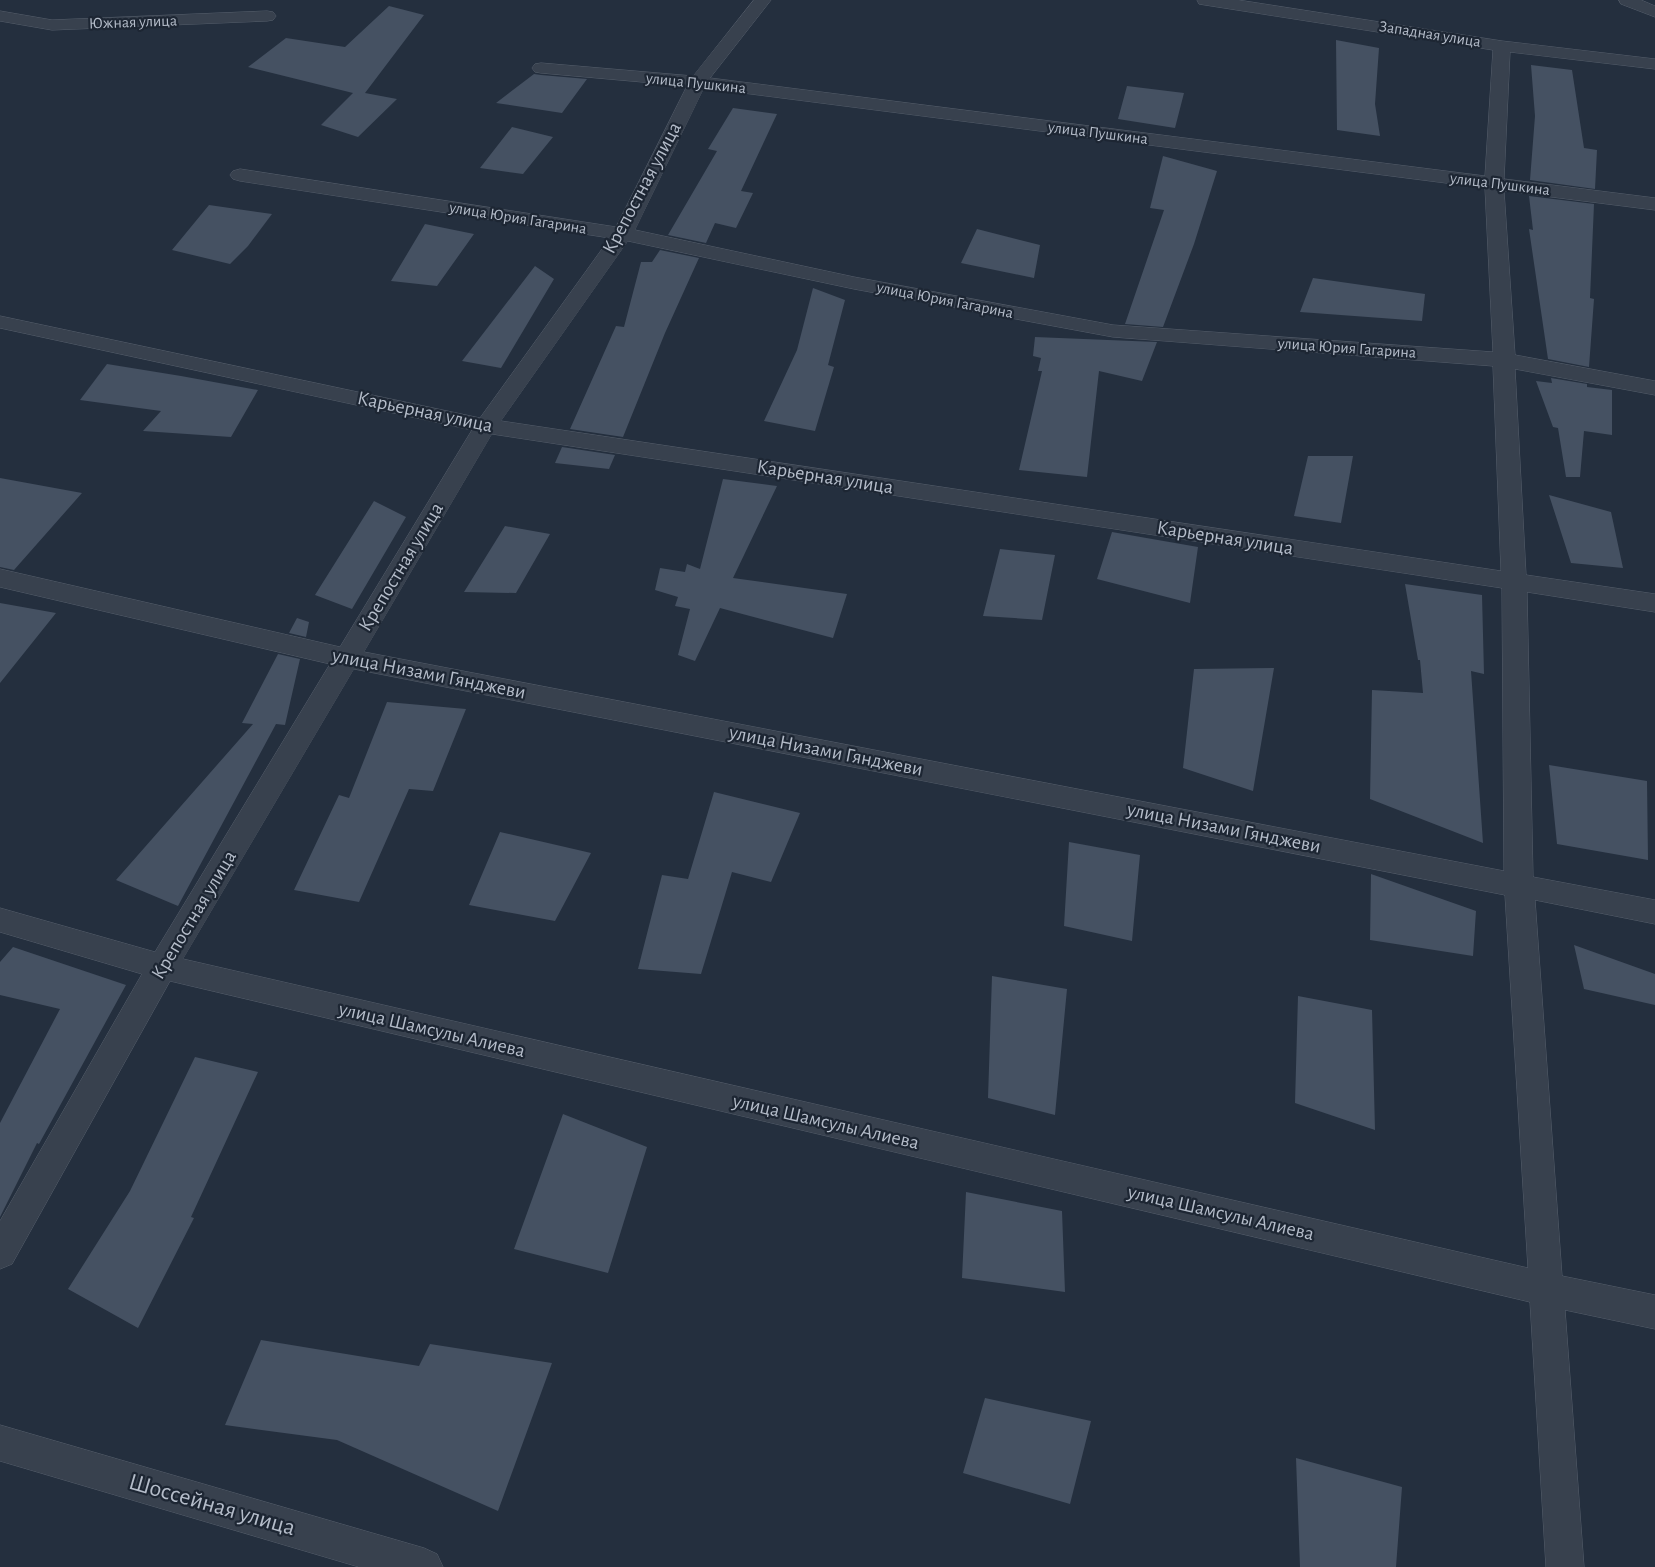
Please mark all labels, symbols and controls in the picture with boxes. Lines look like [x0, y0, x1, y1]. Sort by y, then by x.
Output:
street label: Южная улица [89, 12, 177, 33]
street label: Западная улица [1378, 18, 1482, 51]
street label: улица Пушкина [644, 70, 747, 97]
street label: Крепостная улица [599, 119, 685, 257]
street label: улица Пушкина [1046, 119, 1149, 148]
street label: улица Пушкина [1448, 170, 1551, 199]
street label: улица Юрия Гагарина [447, 199, 588, 238]
street label: улица Юрия Гагарина [874, 279, 1015, 322]
street label: улица Юрия Гагарина [1276, 335, 1417, 362]
street label: Карьерная улица [355, 388, 495, 436]
street label: Карьерная улица [755, 456, 895, 498]
street label: Крепостная улица [355, 499, 447, 635]
street label: Карьерная улица [1155, 517, 1295, 559]
street label: улица Низами Гянджеви [330, 645, 527, 703]
street label: улица Низами Гянджеви [727, 722, 924, 780]
street label: улица Низами Гянджеви [1125, 799, 1322, 857]
street label: Крепостная улица [148, 847, 240, 983]
street label: улица Шамсулы Алиева [336, 999, 527, 1061]
street label: улица Шамсулы Алиева [730, 1091, 921, 1153]
street label: улица Шамсулы Алиева [1125, 1182, 1316, 1244]
street label: Шоссейная улица [126, 1470, 298, 1540]

